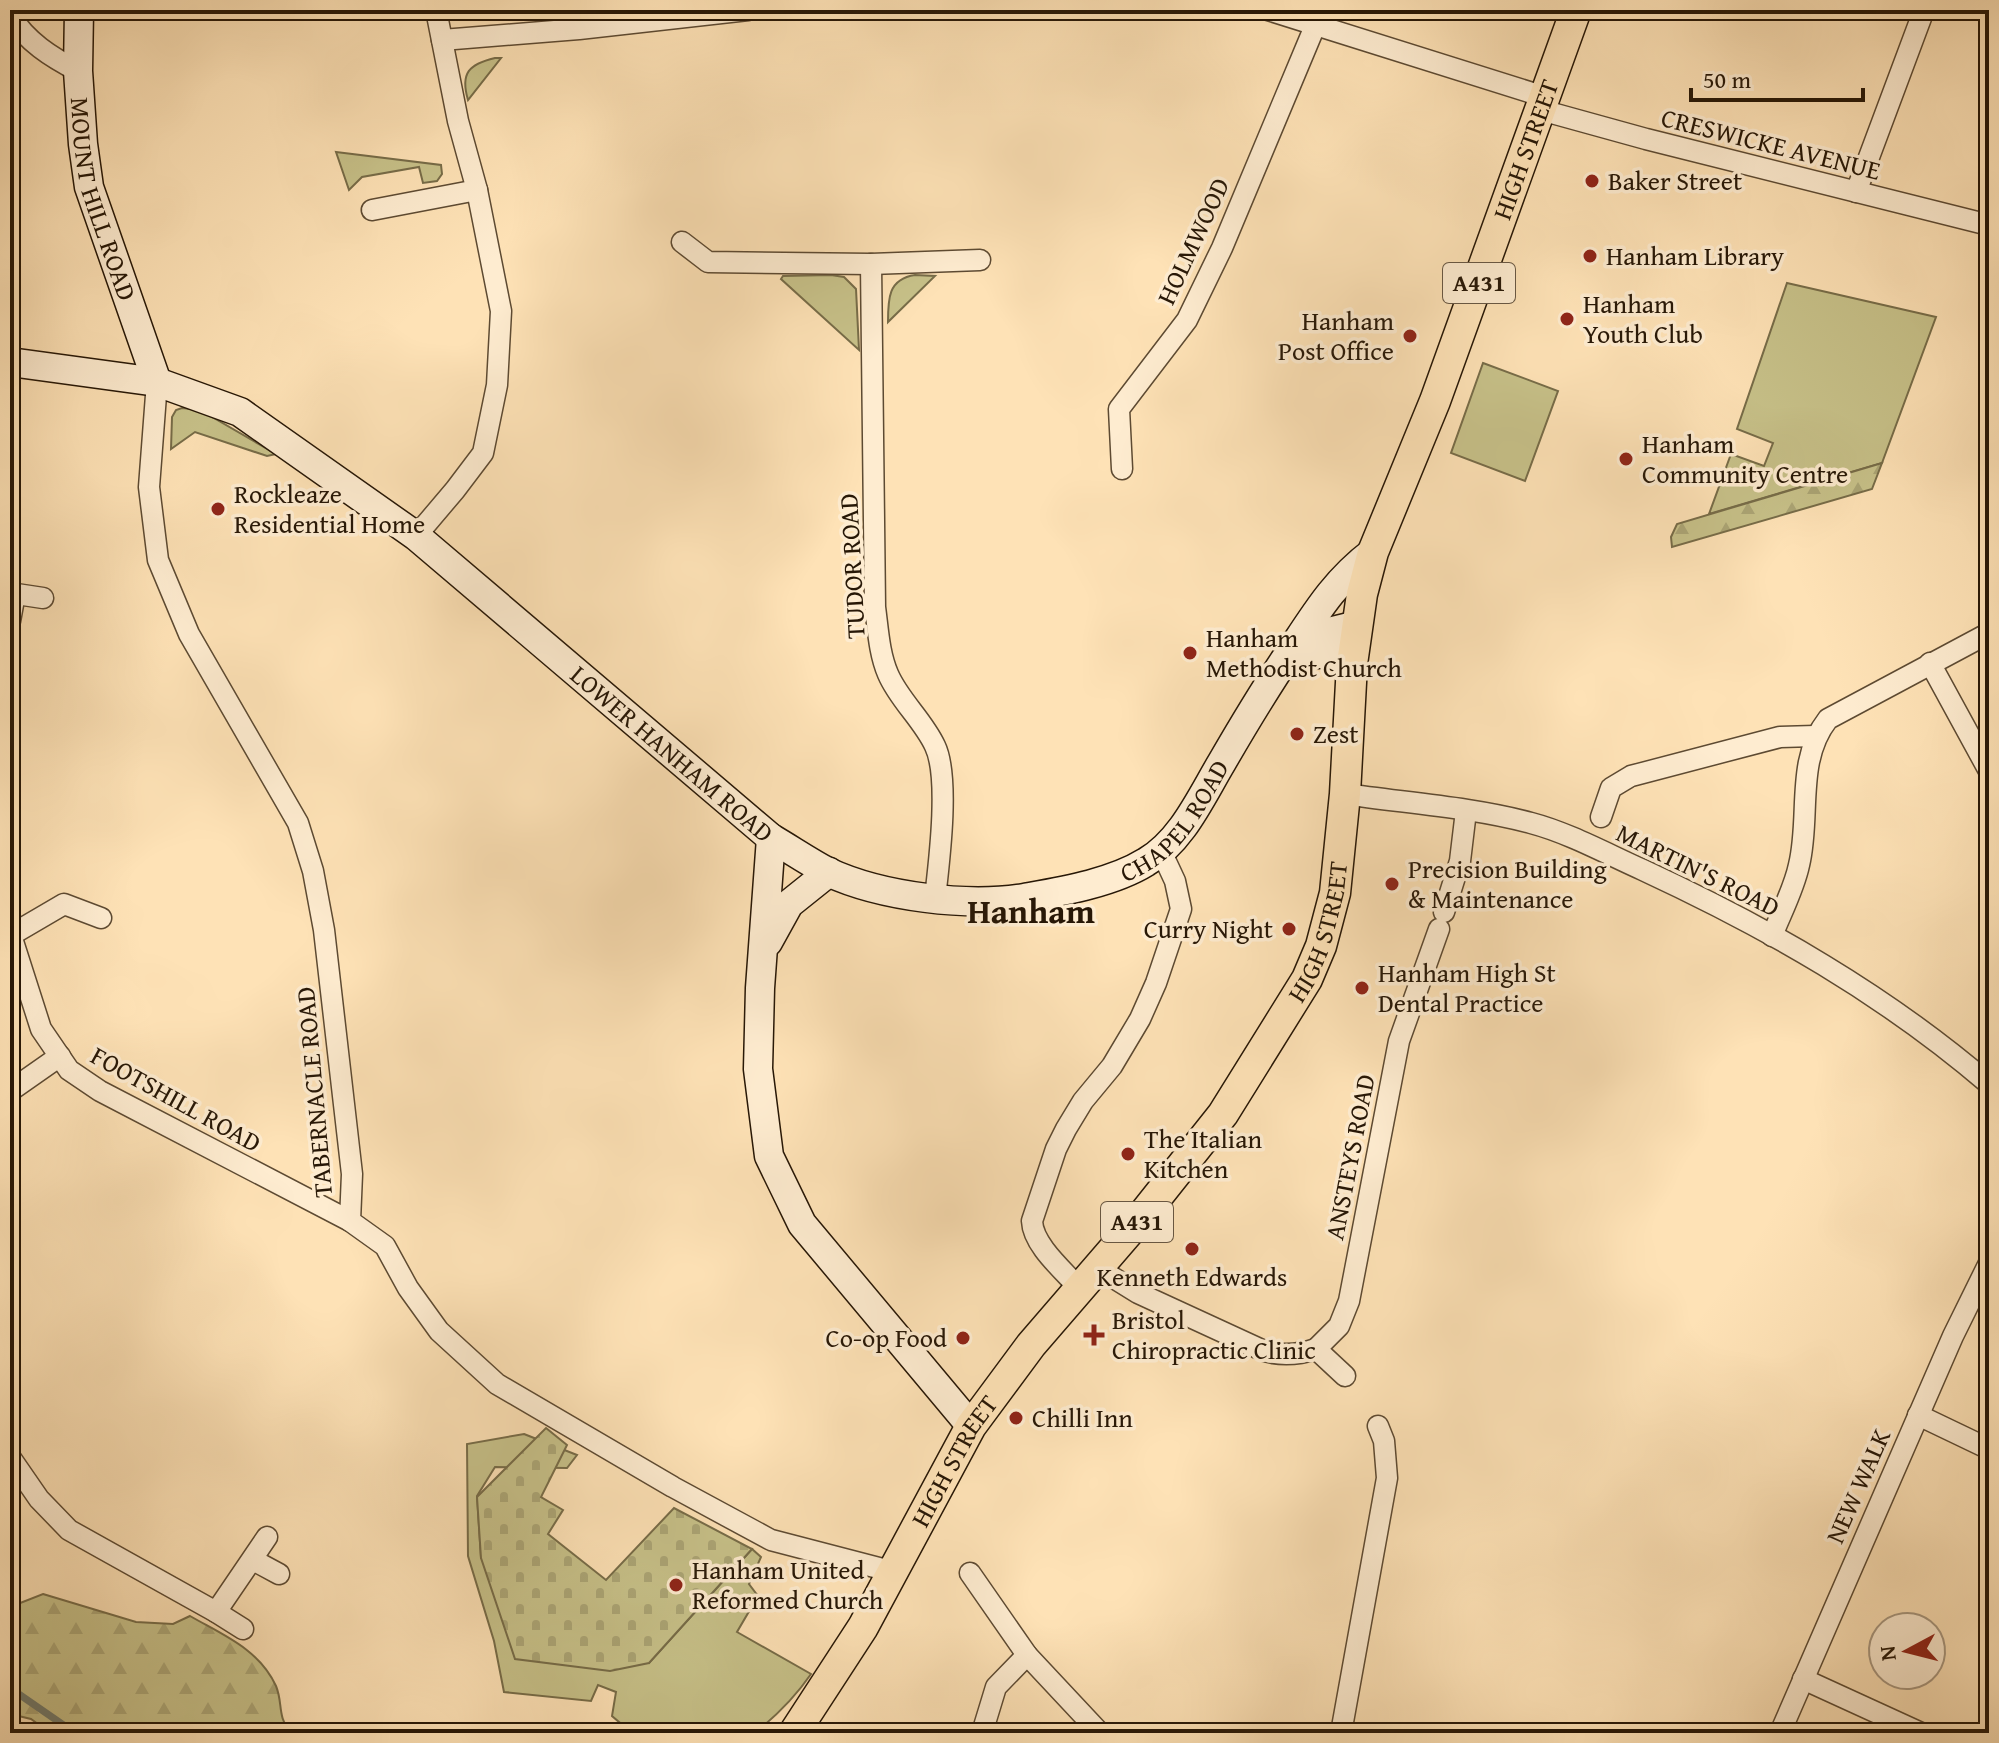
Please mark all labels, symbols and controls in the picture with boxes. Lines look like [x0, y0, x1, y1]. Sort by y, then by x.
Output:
scale bar [1691, 52, 1863, 102]
text: 50 m [1703, 62, 1751, 97]
street label: HIGH STREET [1482, 73, 1569, 225]
street label: MOUNT HILL ROAD [61, 96, 147, 306]
street label: CRESWICKE AVENUE [1657, 97, 1885, 190]
place label: Baker Street [1608, 161, 1742, 200]
street label: HOLMWOOD [1146, 171, 1239, 311]
marker: Baker Street [1583, 172, 1601, 190]
place label: Hanham Library [1606, 236, 1784, 275]
marker: Hanham Library [1581, 247, 1599, 265]
road number: A431 [1443, 263, 1515, 303]
place label: Hanham Youth Club [1583, 284, 1703, 353]
place label: Hanham Post Office [1278, 301, 1394, 370]
marker: Hanham Youth Club [1558, 310, 1576, 328]
marker: Hanham Post Office [1401, 327, 1419, 345]
place label: Hanham Community Centre [1642, 424, 1848, 493]
marker: Hanham Community Centre [1617, 450, 1635, 468]
place label: Rockleaze Residential Home [234, 474, 425, 543]
street label: TUDOR ROAD [828, 492, 875, 640]
marker: Rockleaze Residential Home [209, 500, 227, 518]
place label: Hanham Methodist Church [1206, 618, 1402, 687]
marker: Hanham Methodist Church [1181, 644, 1199, 662]
street label: LOWER HANHAM ROAD [562, 656, 783, 851]
place label: Zest [1313, 714, 1359, 753]
marker: Zest [1288, 725, 1306, 743]
street label: CHAPEL ROAD [1113, 752, 1238, 892]
street label: MARTIN'S ROAD [1610, 813, 1787, 926]
place label: Precision Building & Maintenance [1408, 849, 1607, 918]
street label: HIGH STREET [1277, 859, 1357, 1010]
marker: Precision Building & Maintenance [1383, 875, 1401, 893]
district label: Hanham [967, 886, 1095, 935]
place label: Curry Night [1144, 909, 1273, 948]
marker: Curry Night [1280, 920, 1298, 938]
place label: Hanham High St Dental Practice [1378, 953, 1556, 1022]
marker: Hanham High St Dental Practice [1353, 979, 1371, 997]
street label: TABERNACLE ROAD [285, 985, 342, 1199]
street label: FOOTSHILL ROAD [84, 1036, 269, 1162]
street label: ANSTEYS ROAD [1314, 1071, 1385, 1243]
place label: The Italian Kitchen [1144, 1119, 1262, 1188]
marker: The Italian Kitchen [1119, 1145, 1137, 1163]
road number: A431 [1101, 1202, 1173, 1242]
marker: Kenneth Edwards [1183, 1240, 1201, 1258]
place label: Kenneth Edwards [1097, 1257, 1287, 1296]
place label: Bristol Chiropractic Clinic [1112, 1300, 1316, 1369]
place label: Co-op Food [826, 1318, 947, 1357]
marker: Bristol Chiropractic Clinic [1083, 1324, 1105, 1346]
marker: Co-op Food [954, 1329, 972, 1347]
street label: HIGH STREET [900, 1386, 1007, 1534]
place label: Chilli Inn [1032, 1398, 1133, 1437]
marker: Chilli Inn [1007, 1409, 1025, 1427]
street label: NEW WALK [1815, 1422, 1900, 1549]
place label: Hanham United Reformed Church [692, 1550, 884, 1619]
marker: Hanham United Reformed Church [667, 1576, 685, 1594]
north arrow [1867, 1611, 1947, 1691]
text: N [1870, 1644, 1904, 1663]

